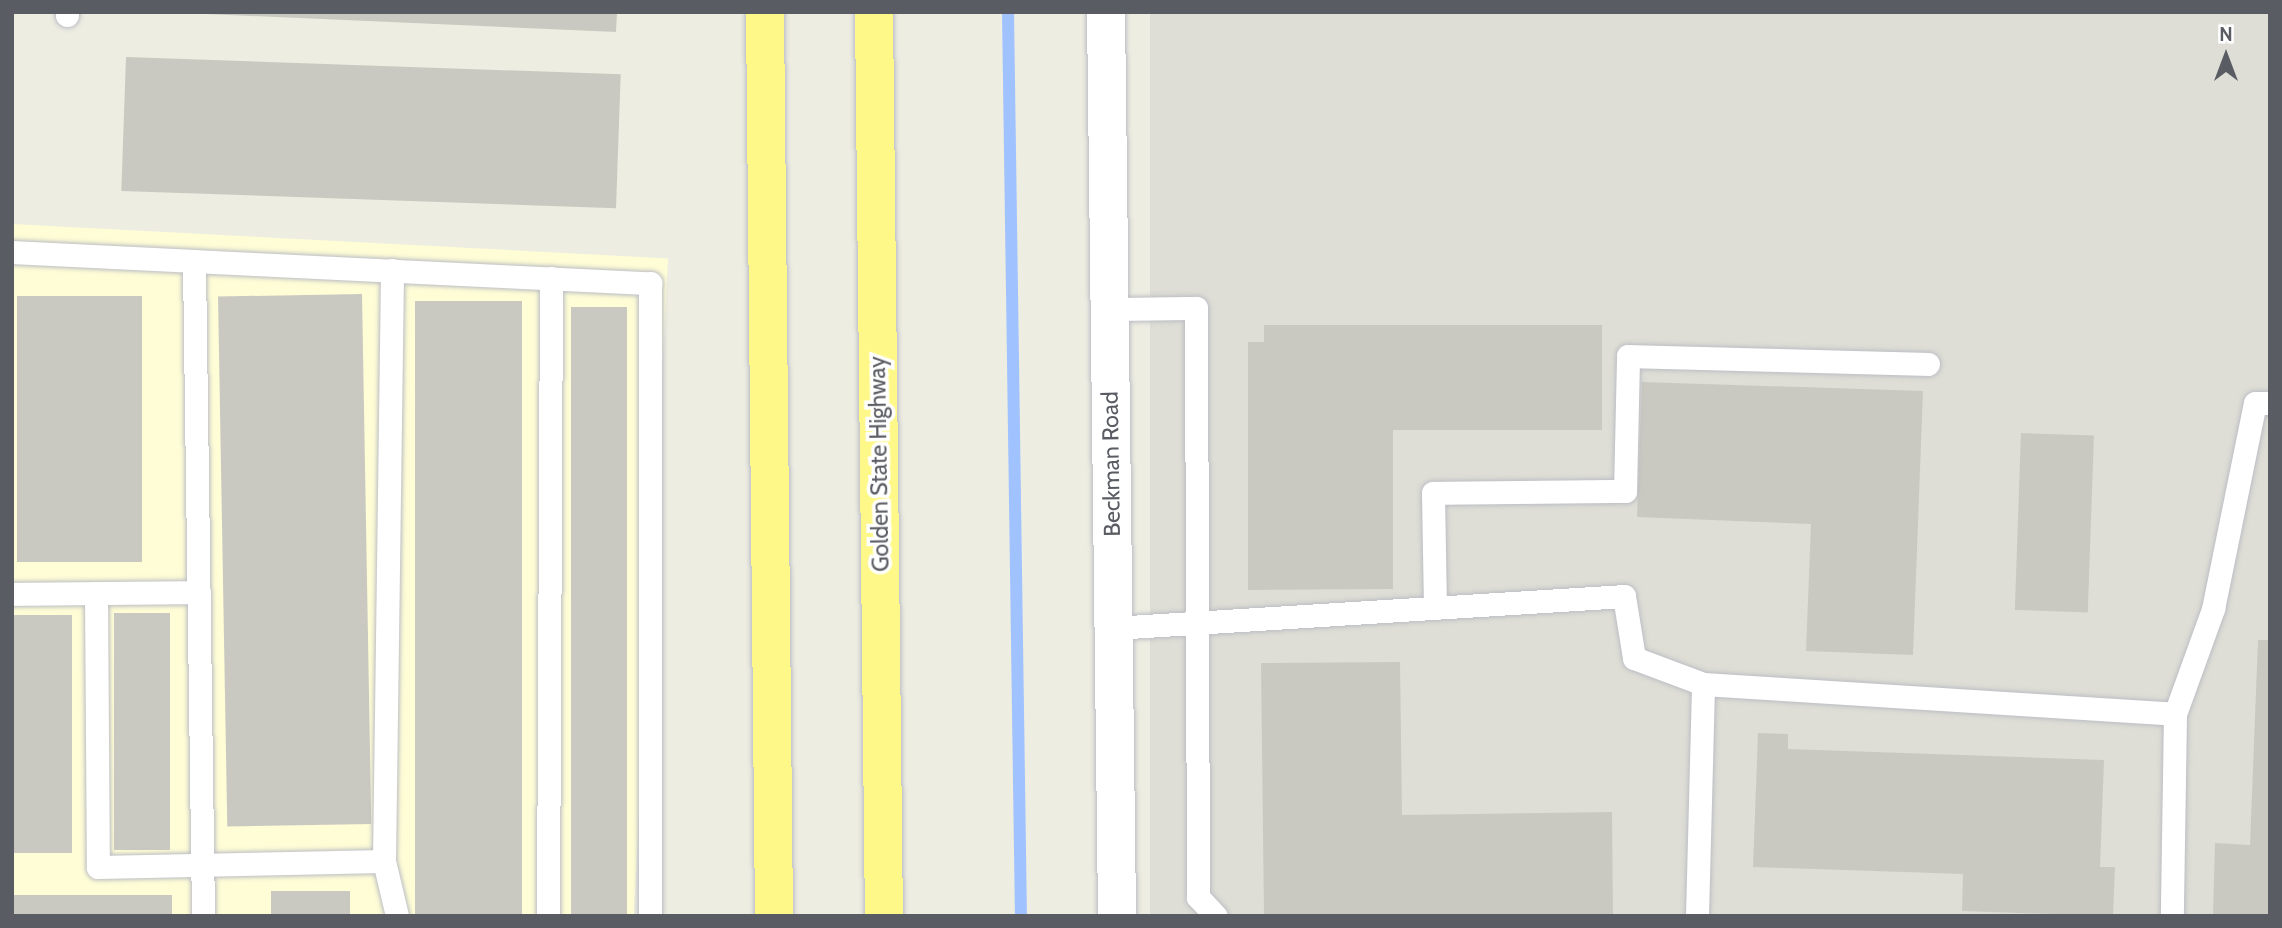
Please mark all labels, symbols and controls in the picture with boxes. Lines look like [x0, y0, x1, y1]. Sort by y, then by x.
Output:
north arrow [2191, 21, 2261, 91]
text: N [2219, 23, 2233, 46]
street label: Golden State Highway [863, 356, 895, 572]
street label: Beckman Road [1096, 391, 1126, 537]

